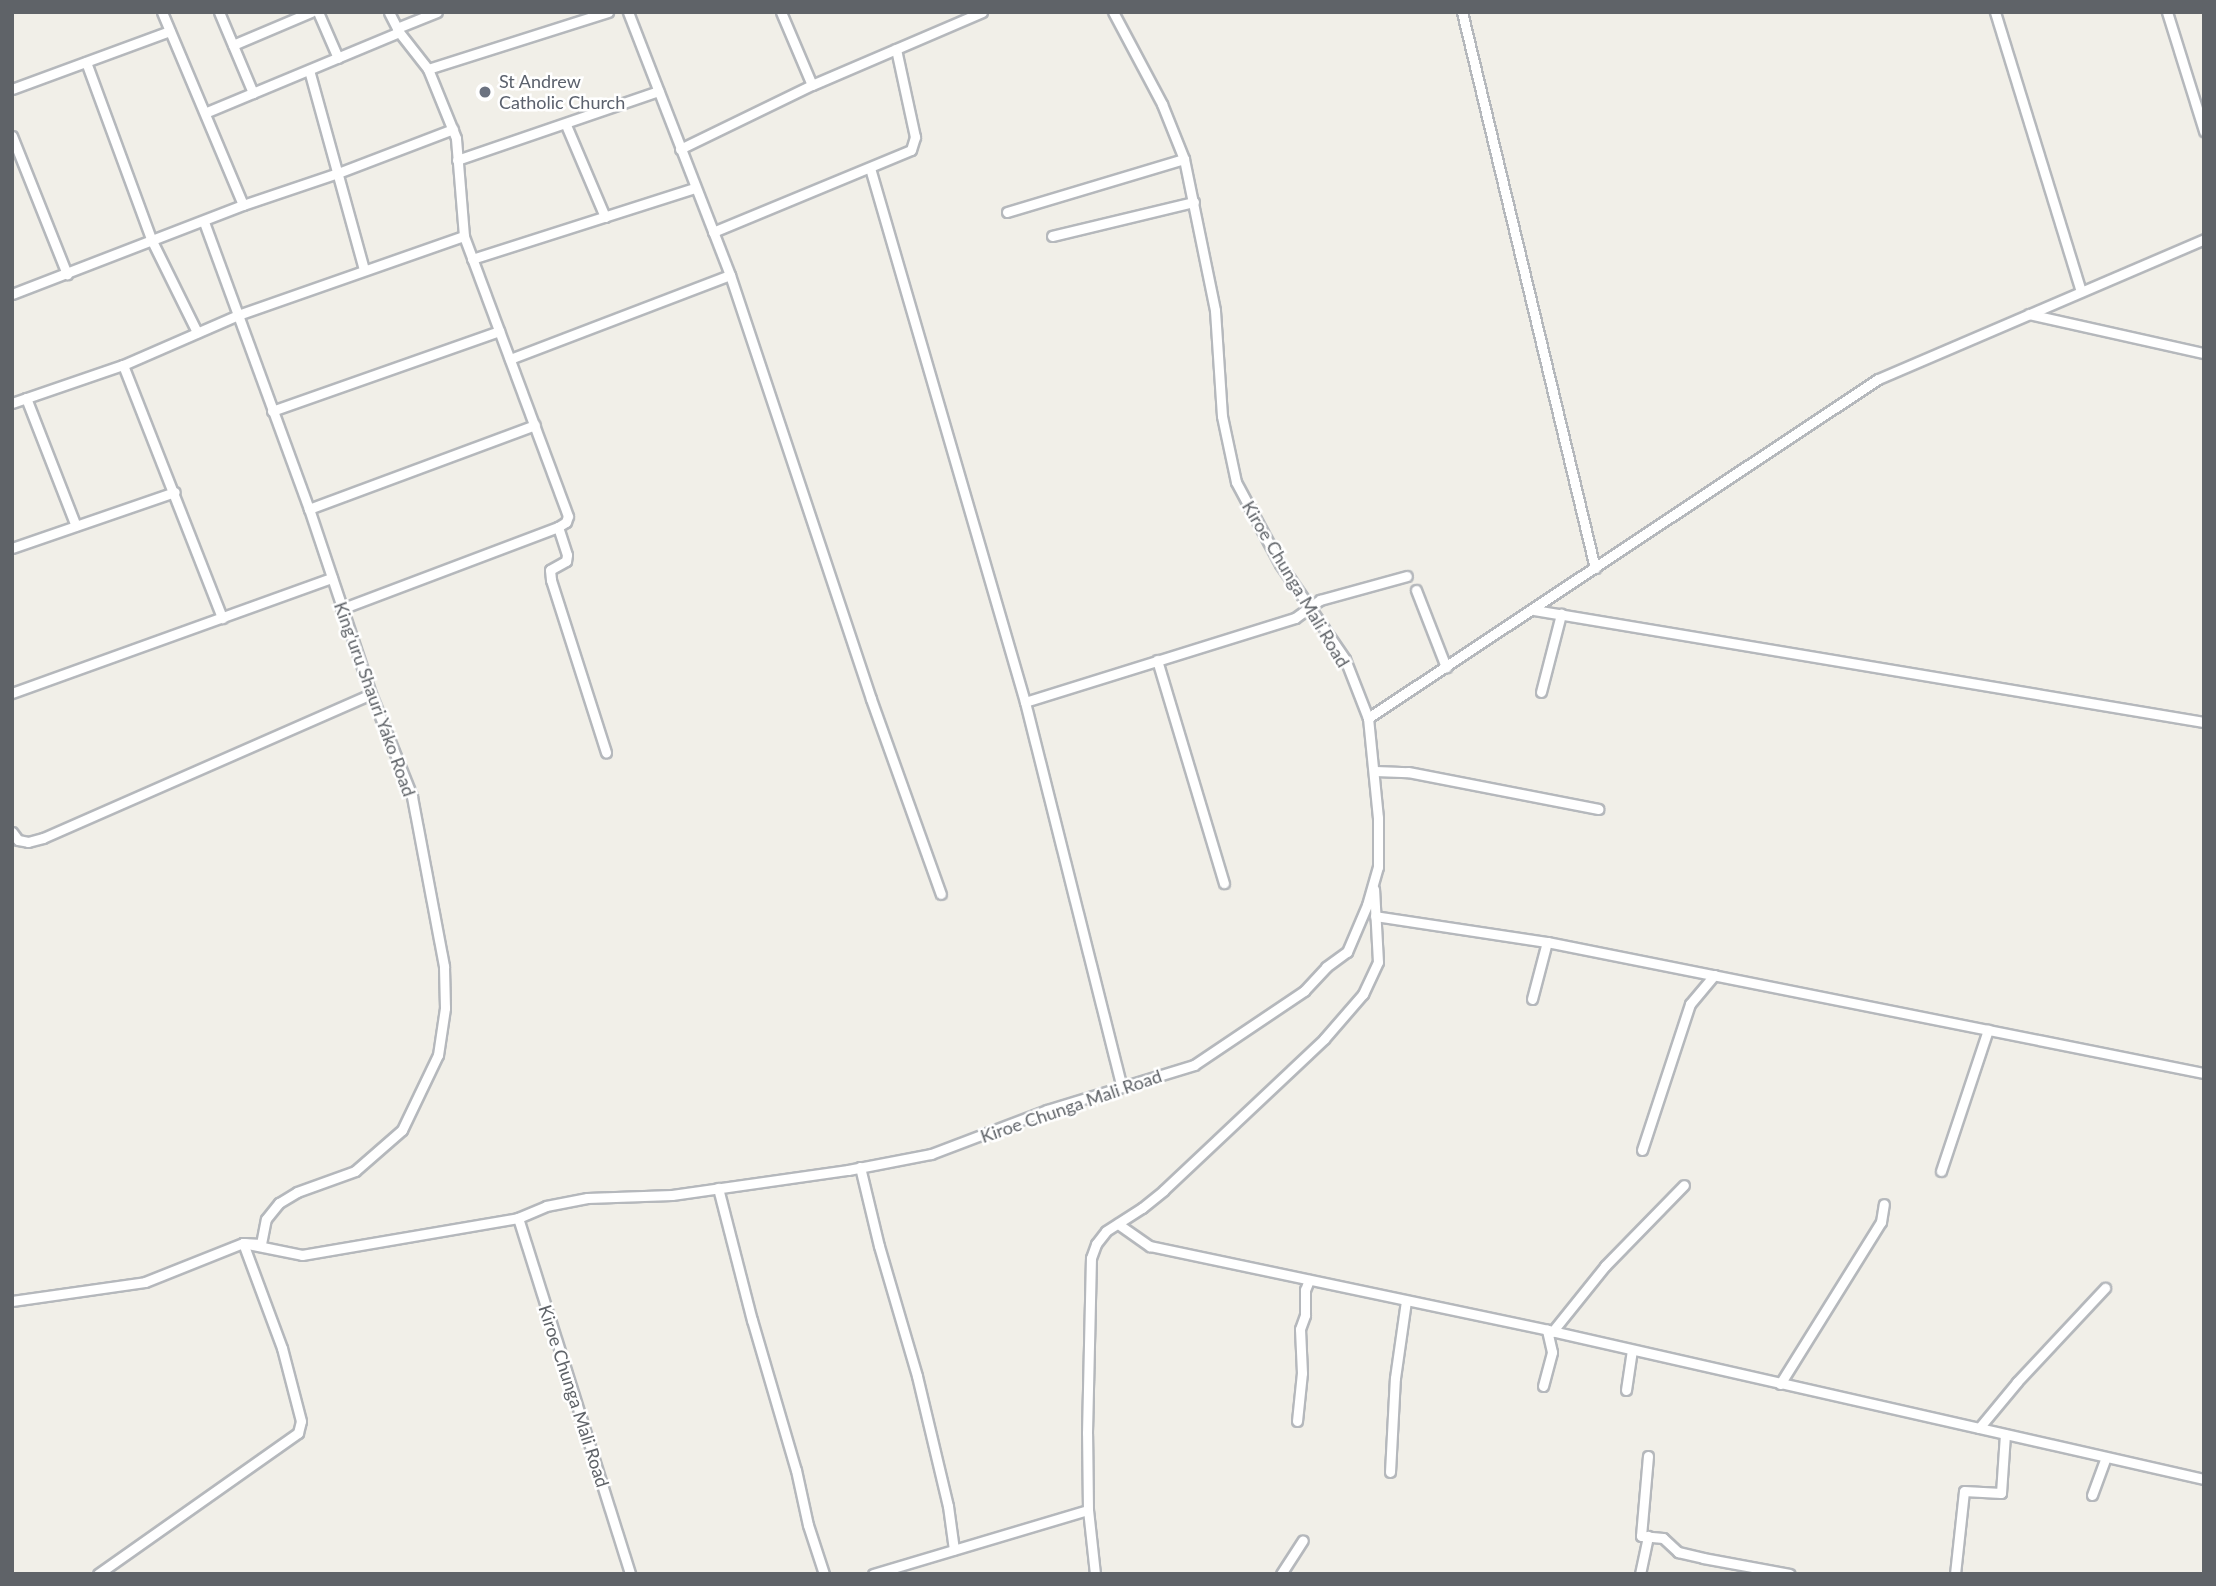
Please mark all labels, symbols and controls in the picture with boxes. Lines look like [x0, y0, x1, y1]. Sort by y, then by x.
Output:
place label: St Andrew Catholic Church [499, 71, 625, 114]
marker: St Andrew Catholic Church [477, 84, 493, 100]
street label: Kiroe Chunga Mali Road [1238, 497, 1354, 671]
street label: King'uru Shauri Yako Road [330, 598, 420, 800]
street label: Kiroe Chunga Mali Road [978, 1065, 1164, 1147]
street label: Kiroe Chunga Mali Road [534, 1302, 614, 1490]

